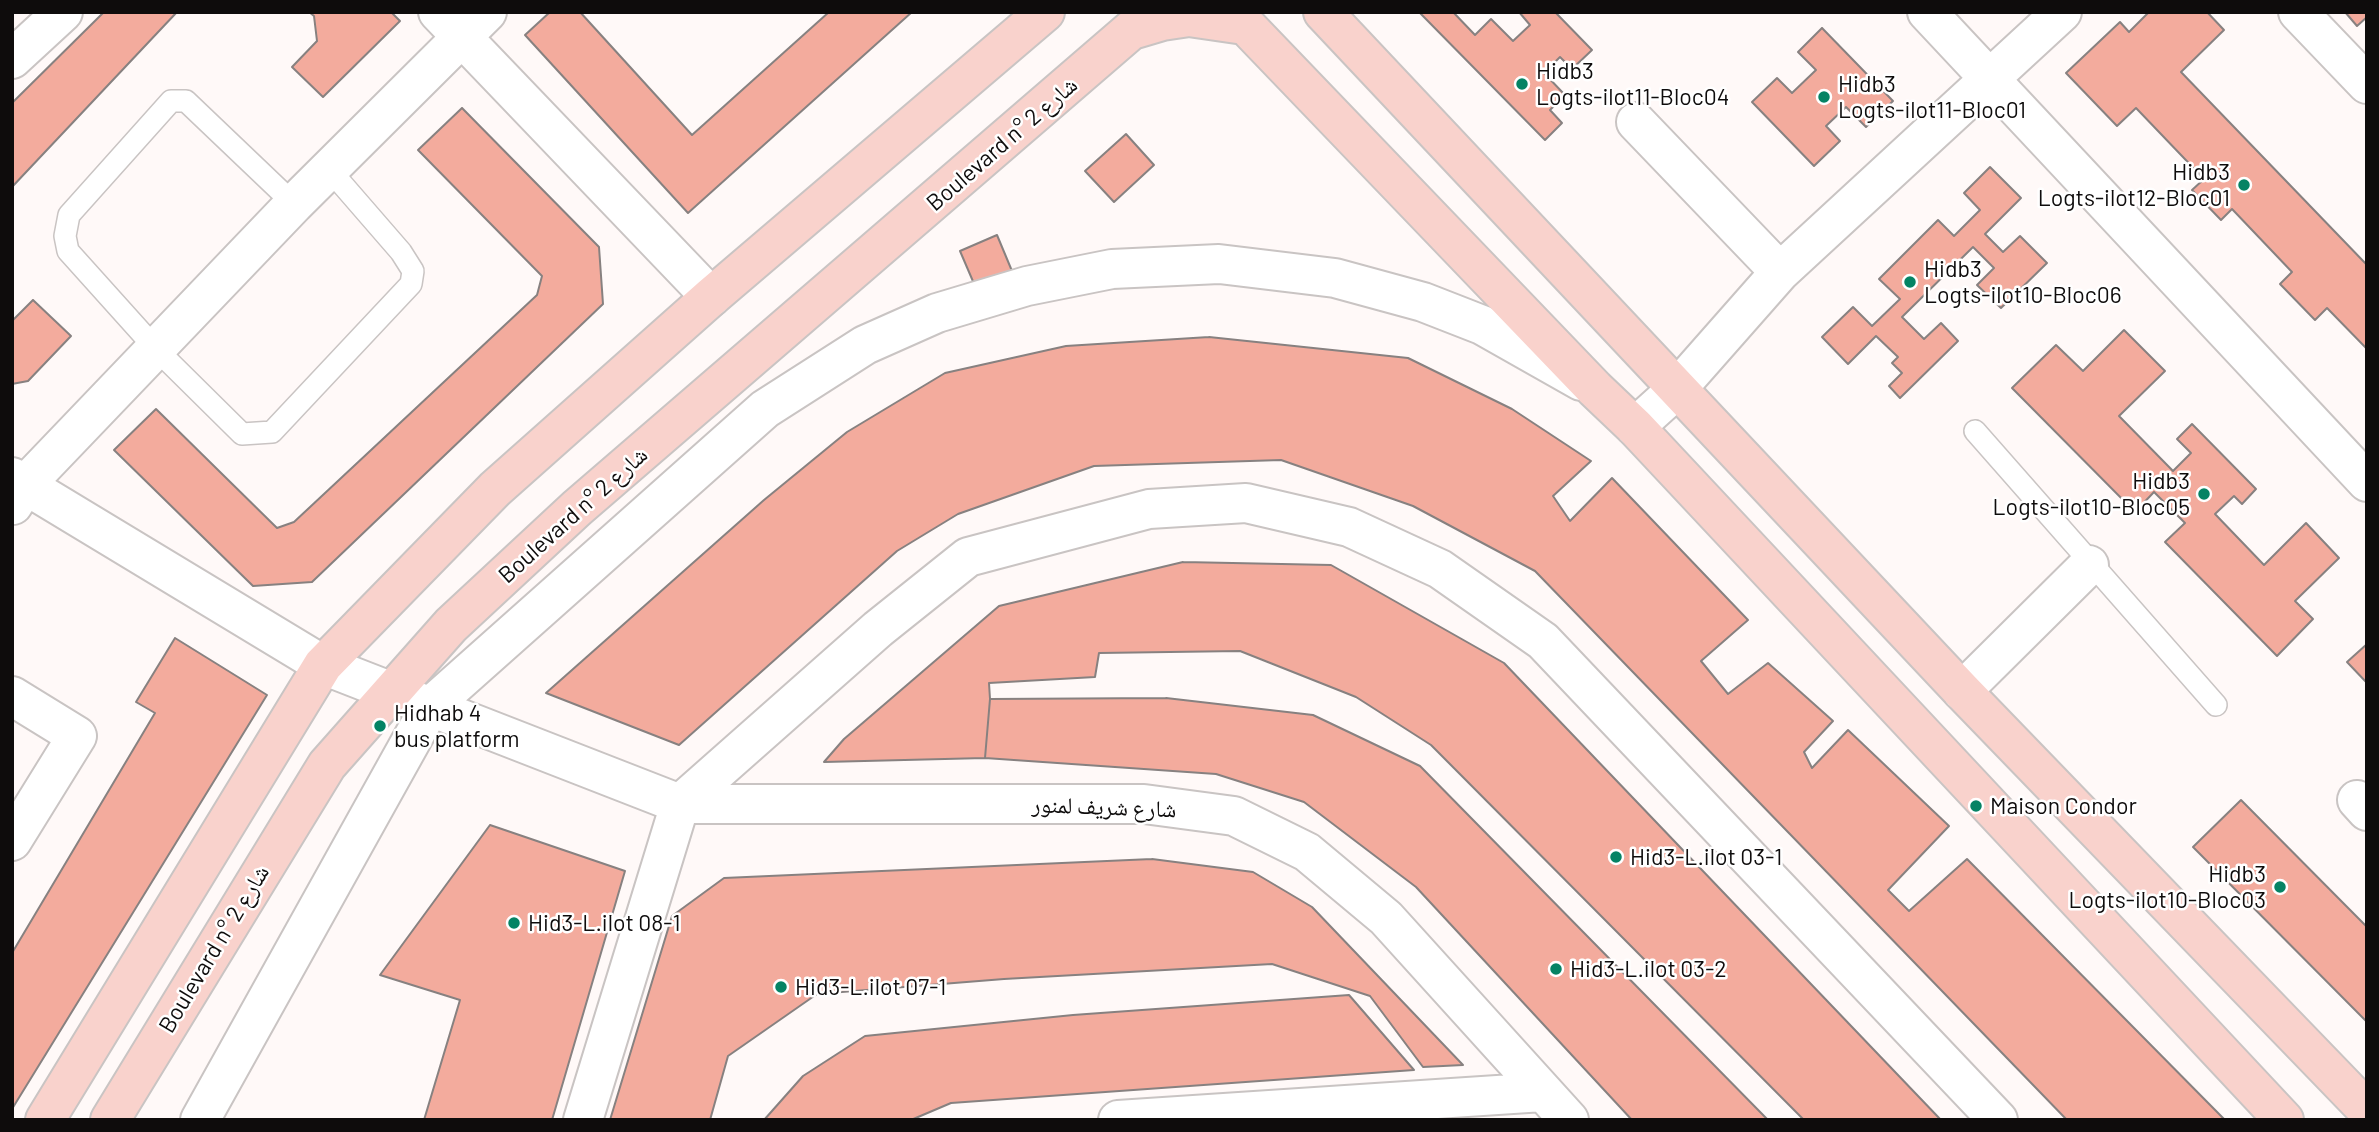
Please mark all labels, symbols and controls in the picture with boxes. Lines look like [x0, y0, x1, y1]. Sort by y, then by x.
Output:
place label: Hidb3 Logts-ilot11-Bloc04 [1536, 57, 1729, 111]
place label: Hidb3 Logts-ilot11-Bloc01 [1838, 70, 2026, 124]
street label: Boulevard n° شارع 2 [921, 71, 1083, 217]
marker: Hidb3 Logts-ilot11-Bloc04 [1514, 76, 1530, 92]
marker: Hidb3 Logts-ilot11-Bloc01 [1816, 89, 1832, 105]
place label: Hidb3 Logts-ilot12-Bloc01 [2038, 158, 2230, 212]
marker: Hidb3 Logts-ilot12-Bloc01 [2236, 177, 2252, 193]
place label: Hidb3 Logts-ilot10-Bloc06 [1924, 255, 2121, 309]
marker: Hidb3 Logts-ilot10-Bloc06 [1902, 274, 1918, 290]
street label: Boulevard n° شارع 2 [493, 441, 653, 589]
place label: Hidb3 Logts-ilot10-Bloc05 [1993, 467, 2190, 521]
marker: Hidb3 Logts-ilot10-Bloc05 [2196, 486, 2212, 502]
place label: Hidhab 4 bus platform [394, 699, 520, 753]
marker: Hidhab 4 bus platform [372, 718, 388, 734]
street label: شارع شريف لمنور [1031, 791, 1177, 823]
place label: Maison Condor [1990, 792, 2137, 820]
marker: Maison Condor [1968, 798, 1984, 814]
place label: Hid3-L.ilot 03-1 [1630, 843, 1782, 871]
marker: Hid3-L.ilot 03-1 [1608, 849, 1624, 865]
street label: Boulevard n° شارع 2 [153, 860, 275, 1038]
place label: Hidb3 Logts-ilot10-Bloc03 [2069, 860, 2266, 914]
marker: Hidb3 Logts-ilot10-Bloc03 [2272, 879, 2288, 895]
place label: Hid3-L.ilot 08-1 [528, 909, 680, 937]
marker: Hid3-L.ilot 08-1 [506, 915, 522, 931]
place label: Hid3-L.ilot 03-2 [1570, 955, 1727, 983]
marker: Hid3-L.ilot 03-2 [1548, 961, 1564, 977]
place label: Hid3-L.ilot 07-1 [795, 973, 946, 1001]
marker: Hid3-L.ilot 07-1 [773, 979, 789, 995]

